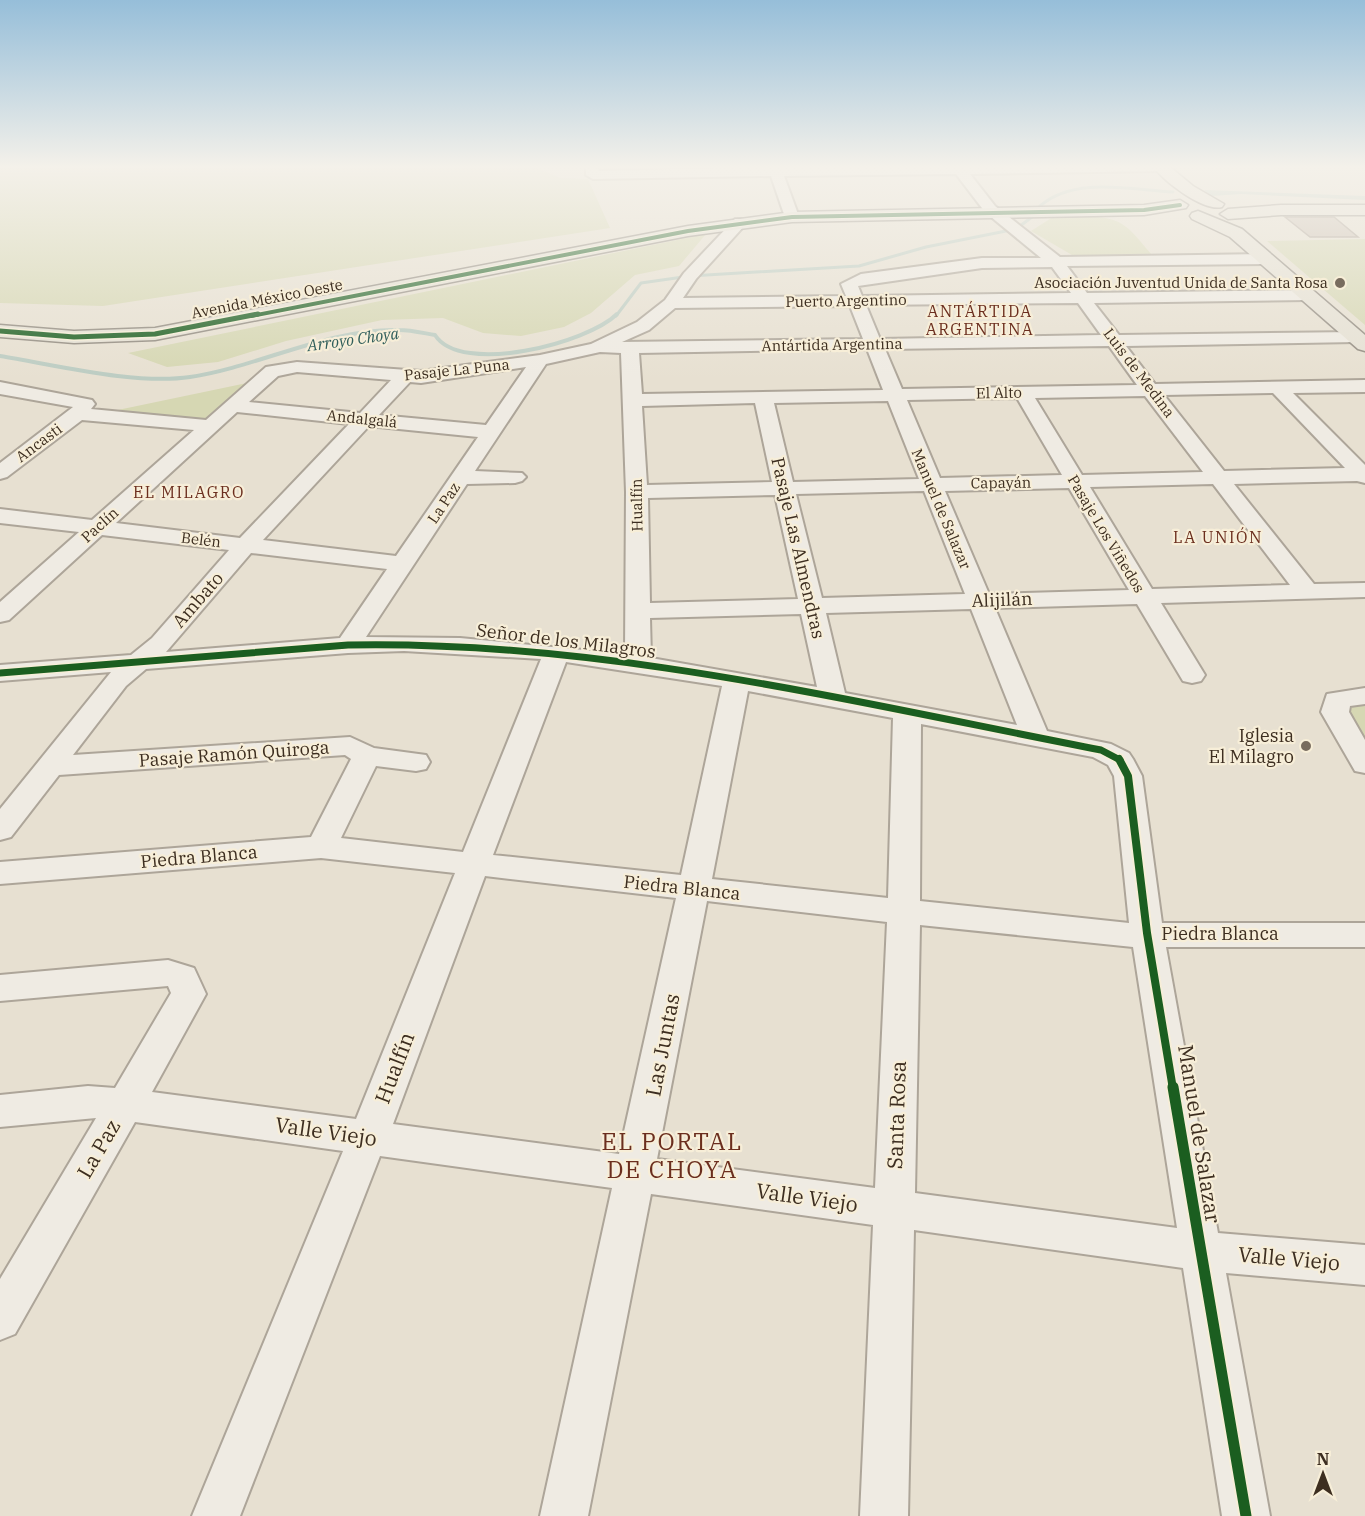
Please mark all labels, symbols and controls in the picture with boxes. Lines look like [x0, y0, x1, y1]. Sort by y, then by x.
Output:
place label: Asociación Juventud Unida de Santa Rosa [1034, 273, 1328, 292]
street label: Avenida México Oeste [190, 275, 344, 323]
marker: Asociación Juventud Unida de Santa Rosa [1333, 276, 1347, 290]
street label: Puerto Argentino [785, 290, 907, 311]
district label: ANTÁRTIDA ARGENTINA [926, 300, 1034, 339]
water label: Arroyo Choya [305, 323, 400, 355]
street label: Luis de Medina [1100, 324, 1179, 421]
street label: Antártida Argentina [761, 334, 903, 355]
street label: Pasaje La Puna [403, 355, 511, 384]
street label: El Alto [976, 383, 1022, 402]
street label: Andalgalá [326, 405, 398, 432]
street label: Ancasti [12, 419, 66, 466]
street label: Manuel de Salazar [908, 446, 976, 572]
street label: Pasaje Las Almendras [766, 455, 831, 641]
street label: Pasaje Los Viñedos [1064, 471, 1149, 596]
street label: Capayán [970, 472, 1032, 493]
street label: Hualfín [627, 478, 646, 532]
street label: La Paz [423, 479, 464, 527]
district label: EL MILAGRO [133, 482, 245, 502]
street label: Paclín [77, 503, 123, 546]
district label: LA UNIÓN [1173, 526, 1263, 547]
street label: Belén [180, 528, 223, 551]
street label: Ambato [167, 567, 228, 632]
street label: Alijilán [971, 587, 1033, 612]
street label: Señor de los Milagros [475, 618, 657, 663]
place label: Iglesia El Milagro [1208, 724, 1294, 768]
street label: Pasaje Ramón Quiroga [138, 735, 330, 772]
marker: Iglesia El Milagro [1299, 739, 1313, 753]
street label: Piedra Blanca [139, 840, 259, 873]
street label: Piedra Blanca [622, 870, 742, 905]
street label: Piedra Blanca [1161, 922, 1279, 945]
street label: Las Juntas [638, 991, 686, 1099]
street label: Hualfín [368, 1028, 420, 1107]
street label: Manuel de Salazar [1172, 1042, 1228, 1226]
street label: Santa Rosa [880, 1060, 912, 1170]
street label: Valle Viejo [274, 1110, 379, 1152]
street label: La Paz [70, 1114, 126, 1183]
district label: EL PORTAL DE CHOYA [601, 1125, 743, 1185]
street label: Valle Viejo [755, 1176, 860, 1218]
street label: Valle Viejo [1237, 1240, 1341, 1276]
north arrow [1293, 1444, 1353, 1504]
text: N [1317, 1449, 1329, 1469]

